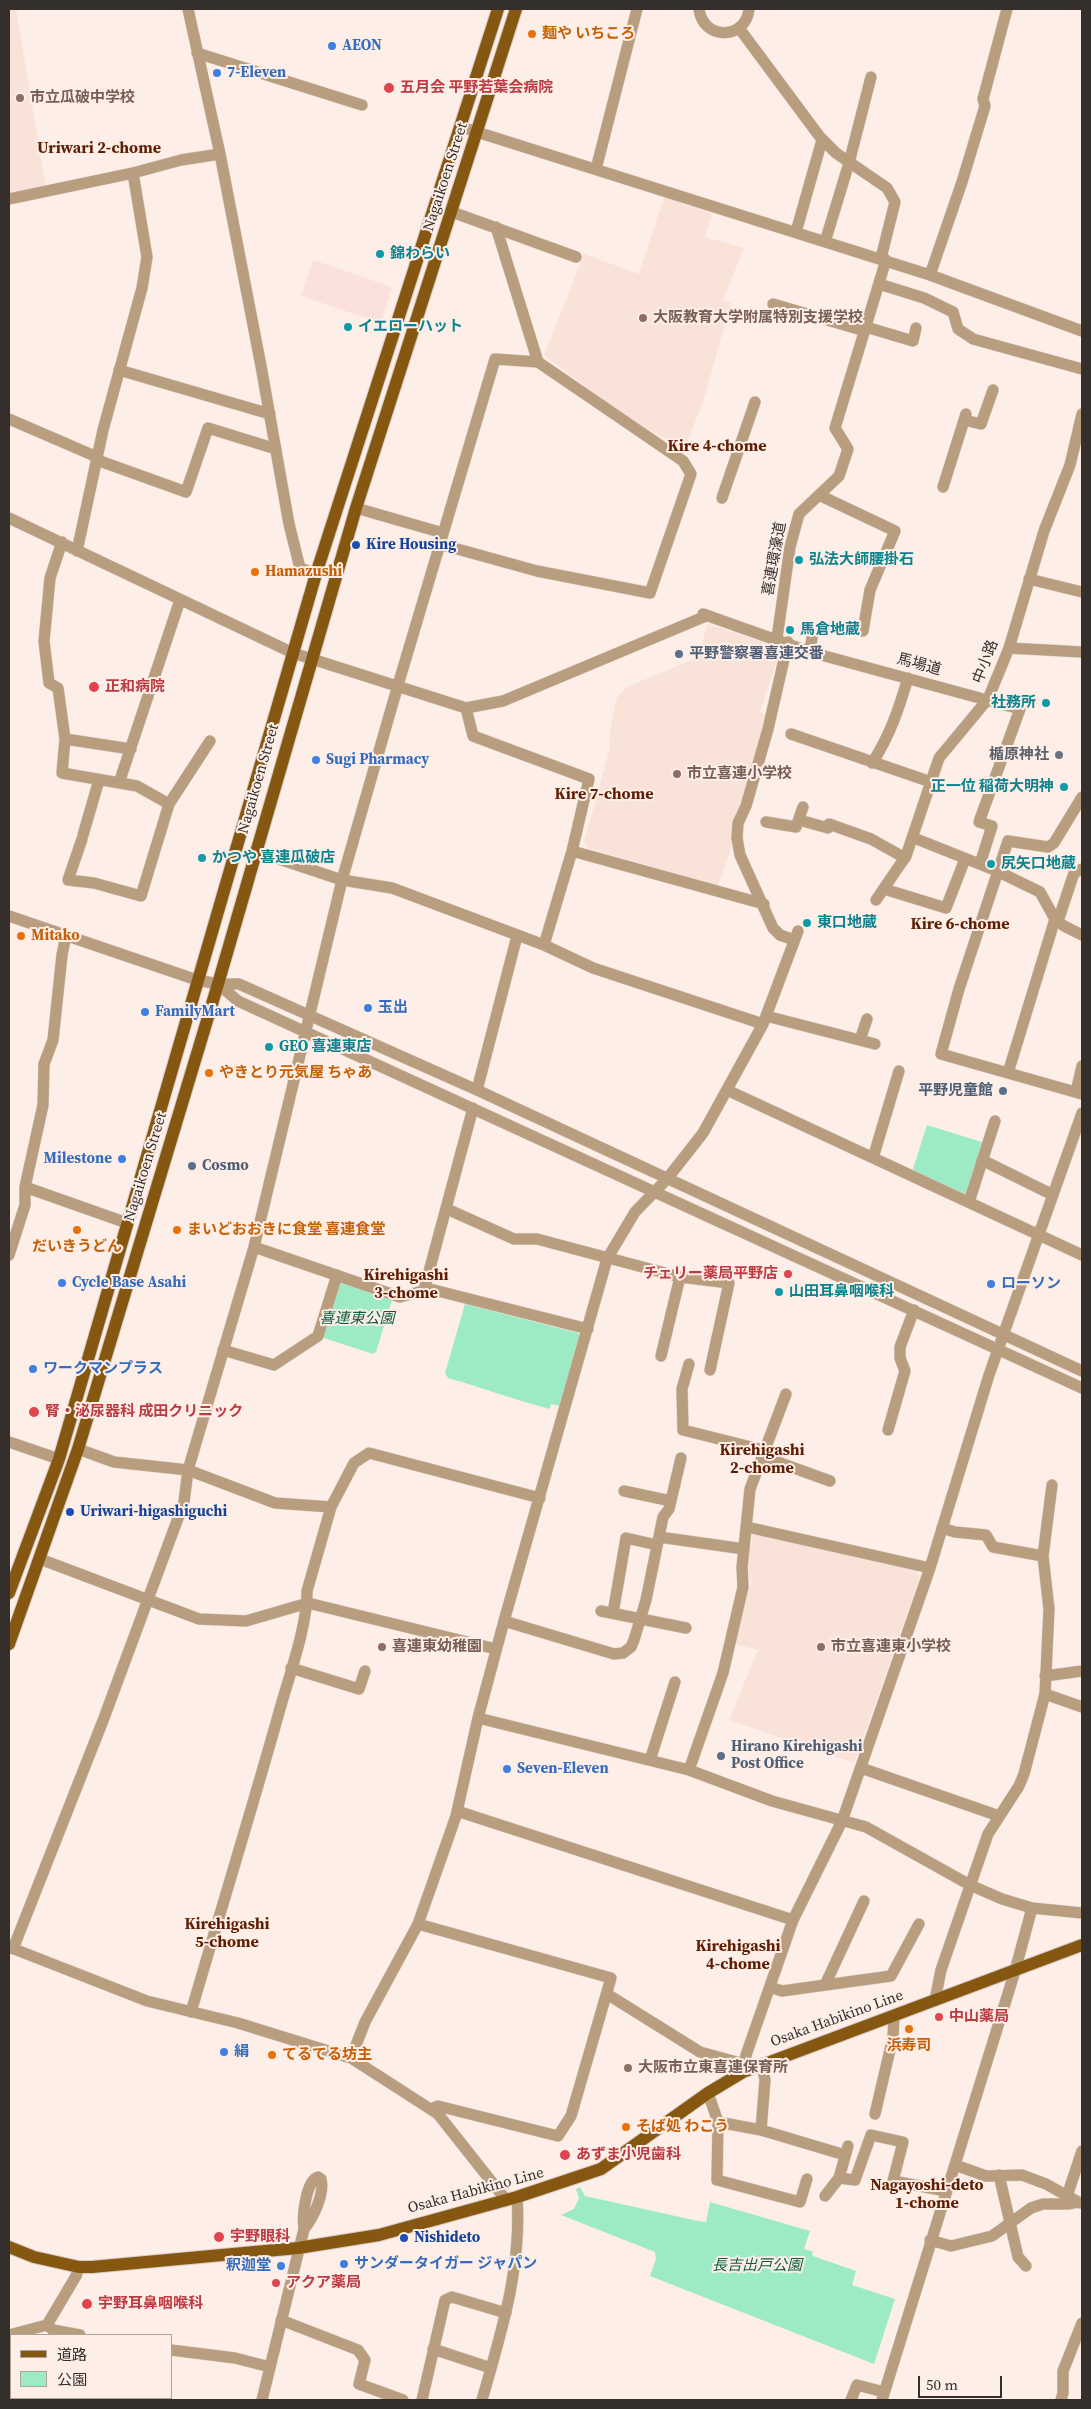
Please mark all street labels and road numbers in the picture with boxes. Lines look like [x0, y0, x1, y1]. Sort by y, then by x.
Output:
street label: Nagaikoen Street [420, 120, 472, 234]
street label: 喜連環濠道 [760, 521, 790, 597]
street label: 中小路 [970, 638, 1002, 686]
street label: 馬場道 [895, 650, 943, 680]
street label: Nagaikoen Street [235, 722, 283, 836]
street label: Nagaikoen Street [121, 1110, 171, 1224]
street label: Osaka Habikino Line [768, 1987, 906, 2051]
street label: Osaka Habikino Line [406, 2164, 546, 2218]

